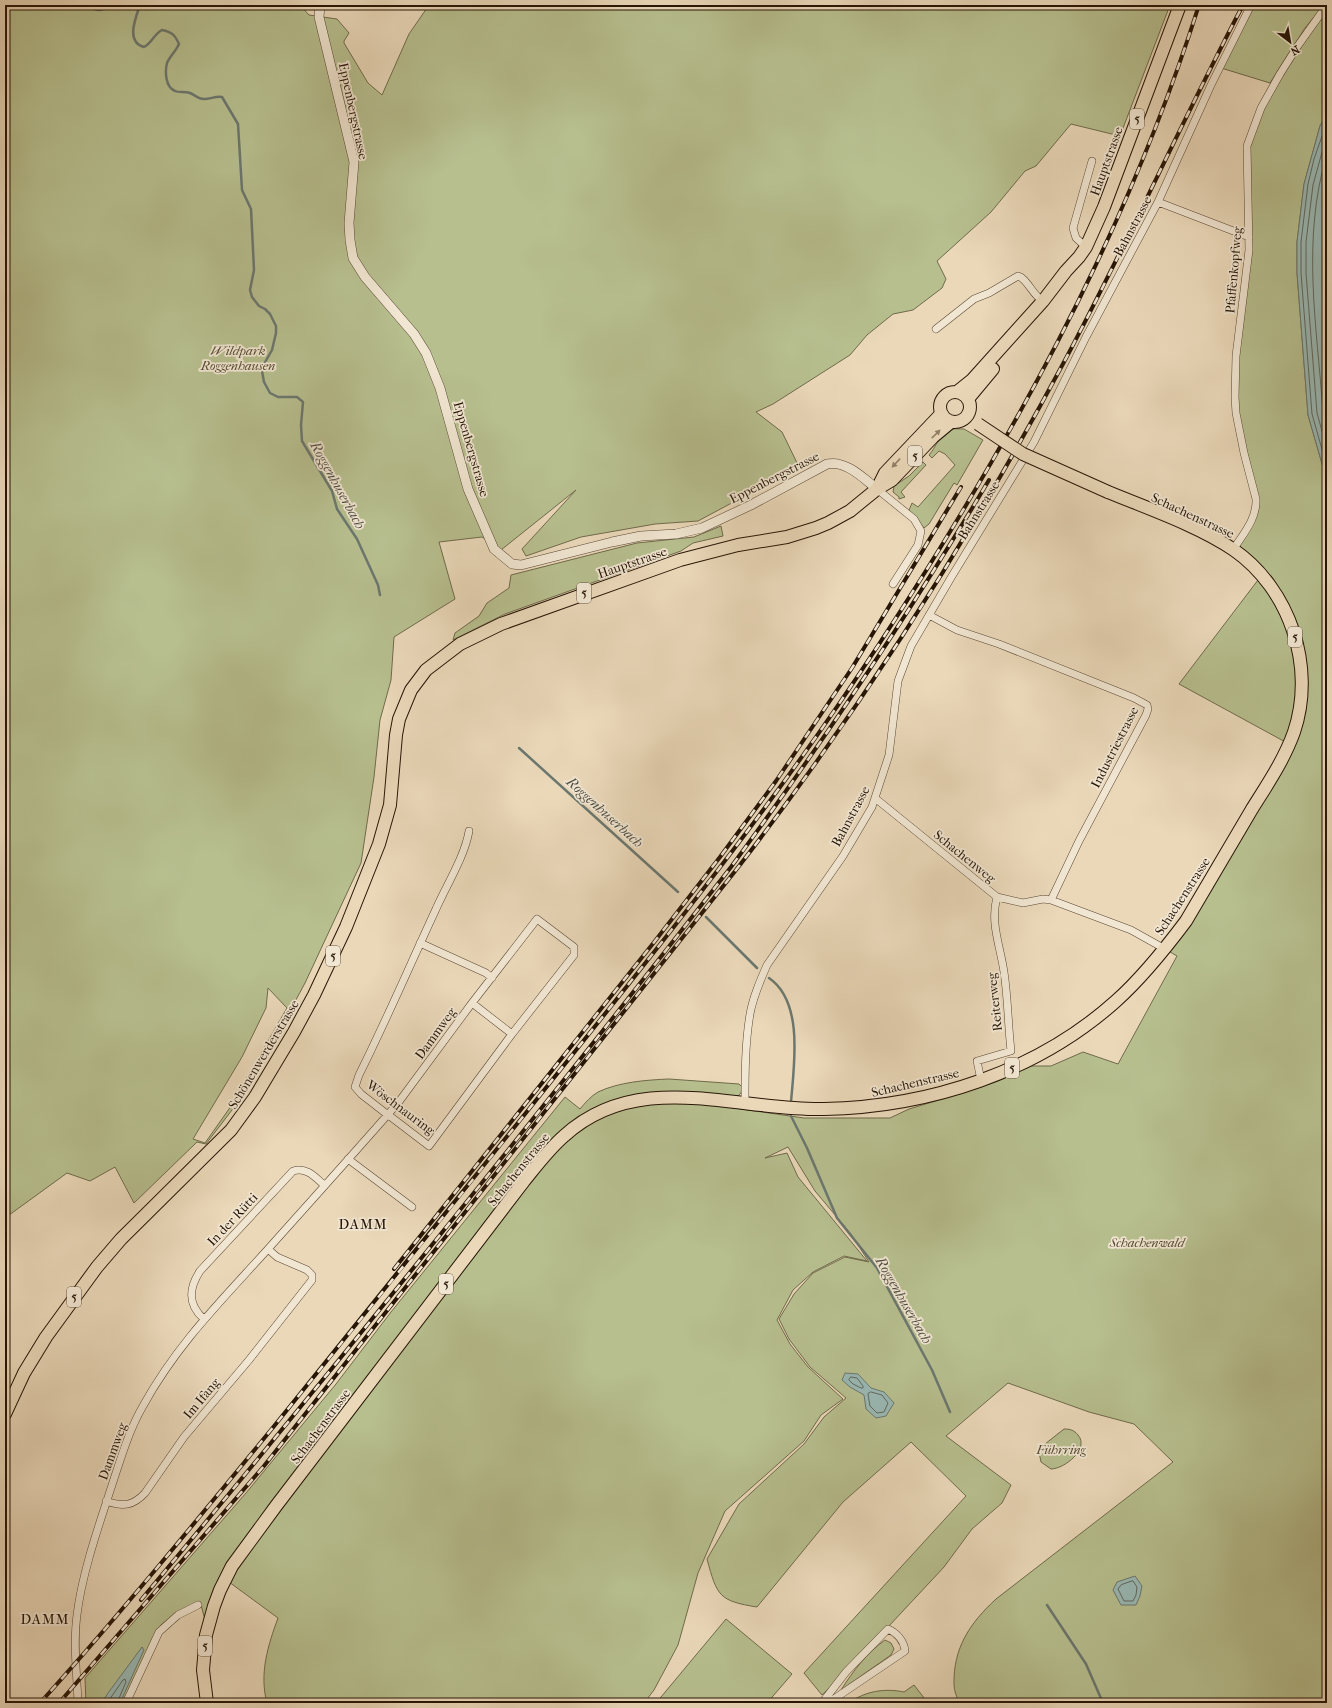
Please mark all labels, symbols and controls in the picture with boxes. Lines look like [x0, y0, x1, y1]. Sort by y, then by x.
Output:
north arrow [1270, 22, 1310, 62]
text: N [1287, 42, 1302, 58]
street label: Eppenbergstrasse [336, 61, 371, 161]
road number: 5 [1130, 109, 1144, 129]
street label: Hauptstrasse [1087, 124, 1126, 198]
street label: Bahnstrasse [1110, 193, 1155, 259]
street label: Pfaffenkopfweg [1222, 225, 1245, 314]
park label: Wildpark Roggenhausen [200, 343, 275, 373]
street label: Eppenbergstrasse [451, 400, 492, 499]
one-way arrow [931, 430, 941, 439]
water label: Roggenhuserbach [306, 438, 369, 532]
road number: 5 [908, 446, 922, 466]
street label: Eppenbergstrasse [727, 448, 822, 507]
one-way arrow [891, 458, 900, 468]
street label: Bahnstrasse [954, 478, 1003, 542]
street label: Schachenstrasse [1149, 490, 1237, 541]
street label: Hauptstrasse [596, 543, 669, 581]
road number: 5 [577, 583, 591, 603]
road number: 5 [1288, 627, 1302, 647]
street label: Industriestrasse [1088, 704, 1142, 790]
water label: Roggenhuserbach [562, 773, 647, 851]
street label: Bahnstrasse [828, 783, 873, 849]
street label: Schachenweg [931, 827, 999, 887]
street label: Schachenstrasse [1152, 854, 1213, 938]
road number: 5 [326, 946, 340, 966]
street label: Reiterweg [984, 971, 1005, 1032]
street label: Schönenwerderstrasse [225, 997, 302, 1112]
street label: Dammweg [412, 1004, 460, 1062]
road number: 5 [1005, 1058, 1019, 1078]
street label: Schachenstrasse [870, 1065, 961, 1100]
street label: Wöschnauring [363, 1076, 439, 1139]
street label: Schachenstrasse [484, 1129, 553, 1209]
street label: In der Rütti [204, 1190, 261, 1249]
district label: DAMM [338, 1216, 388, 1233]
park label: Schachenwald [1109, 1235, 1187, 1250]
water label: Roggenhuserbach [871, 1253, 935, 1347]
road number: 5 [439, 1274, 453, 1294]
road number: 5 [67, 1287, 81, 1307]
street label: Im Ifang [180, 1374, 223, 1422]
street label: Schachenstrasse [287, 1386, 354, 1467]
street label: Dammweg [95, 1419, 130, 1482]
park label: Führring [1035, 1442, 1087, 1457]
district label: DAMM [20, 1611, 70, 1628]
road number: 5 [198, 1636, 212, 1656]

